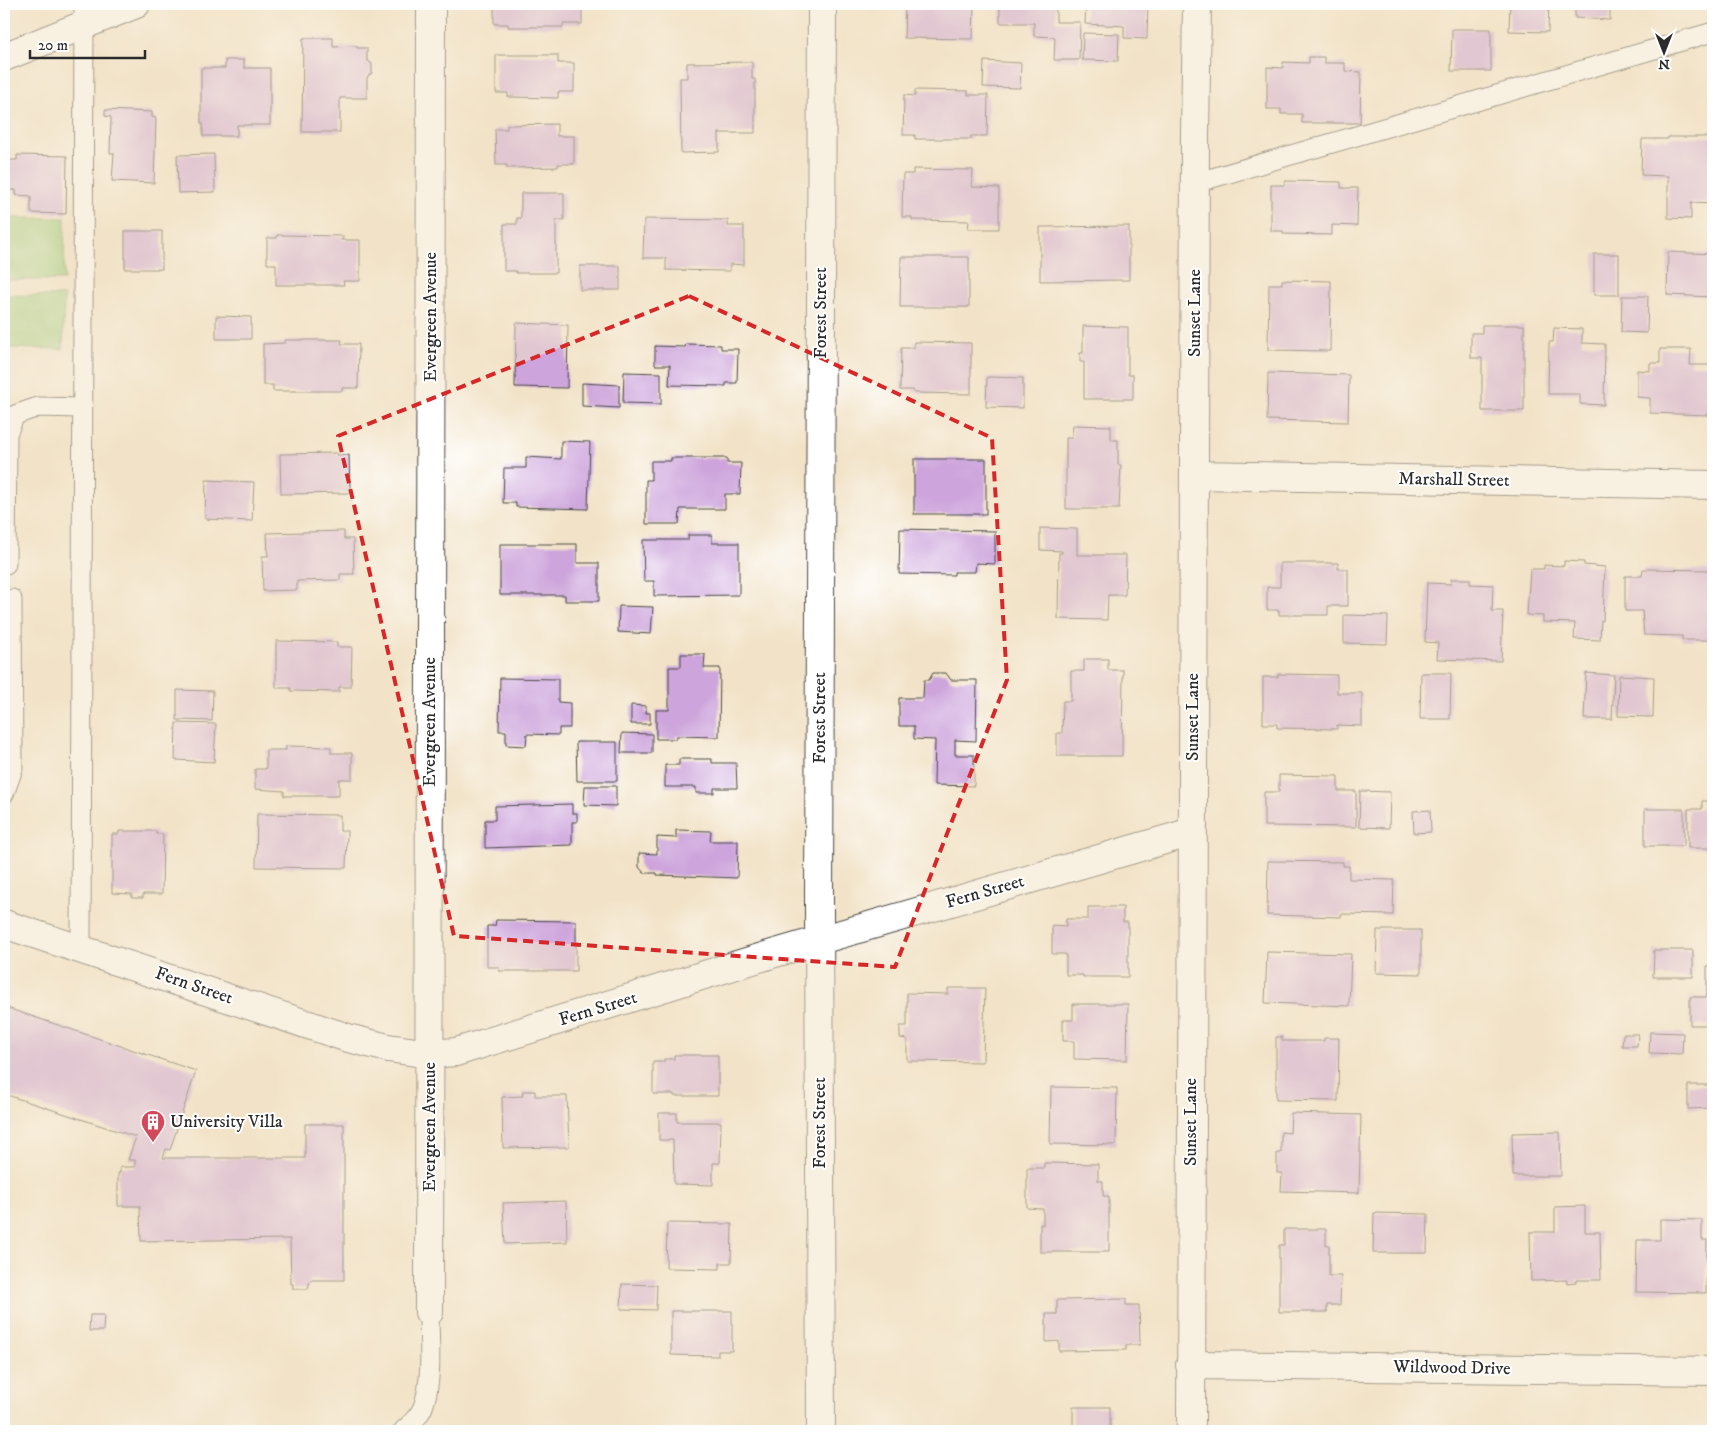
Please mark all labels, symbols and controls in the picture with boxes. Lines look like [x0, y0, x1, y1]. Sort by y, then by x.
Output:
scale bar [30, 28, 145, 60]
north arrow [1640, 28, 1690, 78]
text: 20 m [38, 36, 68, 55]
text: N [1658, 55, 1670, 73]
street label: Evergreen Avenue [420, 252, 442, 382]
street label: Forest Street [810, 267, 832, 359]
street label: Sunset Lane [1184, 269, 1206, 357]
street label: Marshall Street [1398, 468, 1510, 492]
street label: Evergreen Avenue [419, 657, 441, 787]
street label: Forest Street [809, 672, 831, 764]
street label: Sunset Lane [1182, 673, 1204, 761]
street label: Fern Street [943, 870, 1027, 914]
street label: Fern Street [152, 962, 236, 1010]
street label: Fern Street [556, 987, 640, 1031]
street label: Evergreen Avenue [419, 1062, 441, 1192]
street label: Forest Street [809, 1077, 831, 1169]
street label: Sunset Lane [1180, 1078, 1202, 1166]
building icon: University Villa [140, 1109, 166, 1143]
place label: University Villa [170, 1111, 283, 1133]
street label: Wildwood Drive [1392, 1356, 1511, 1380]

